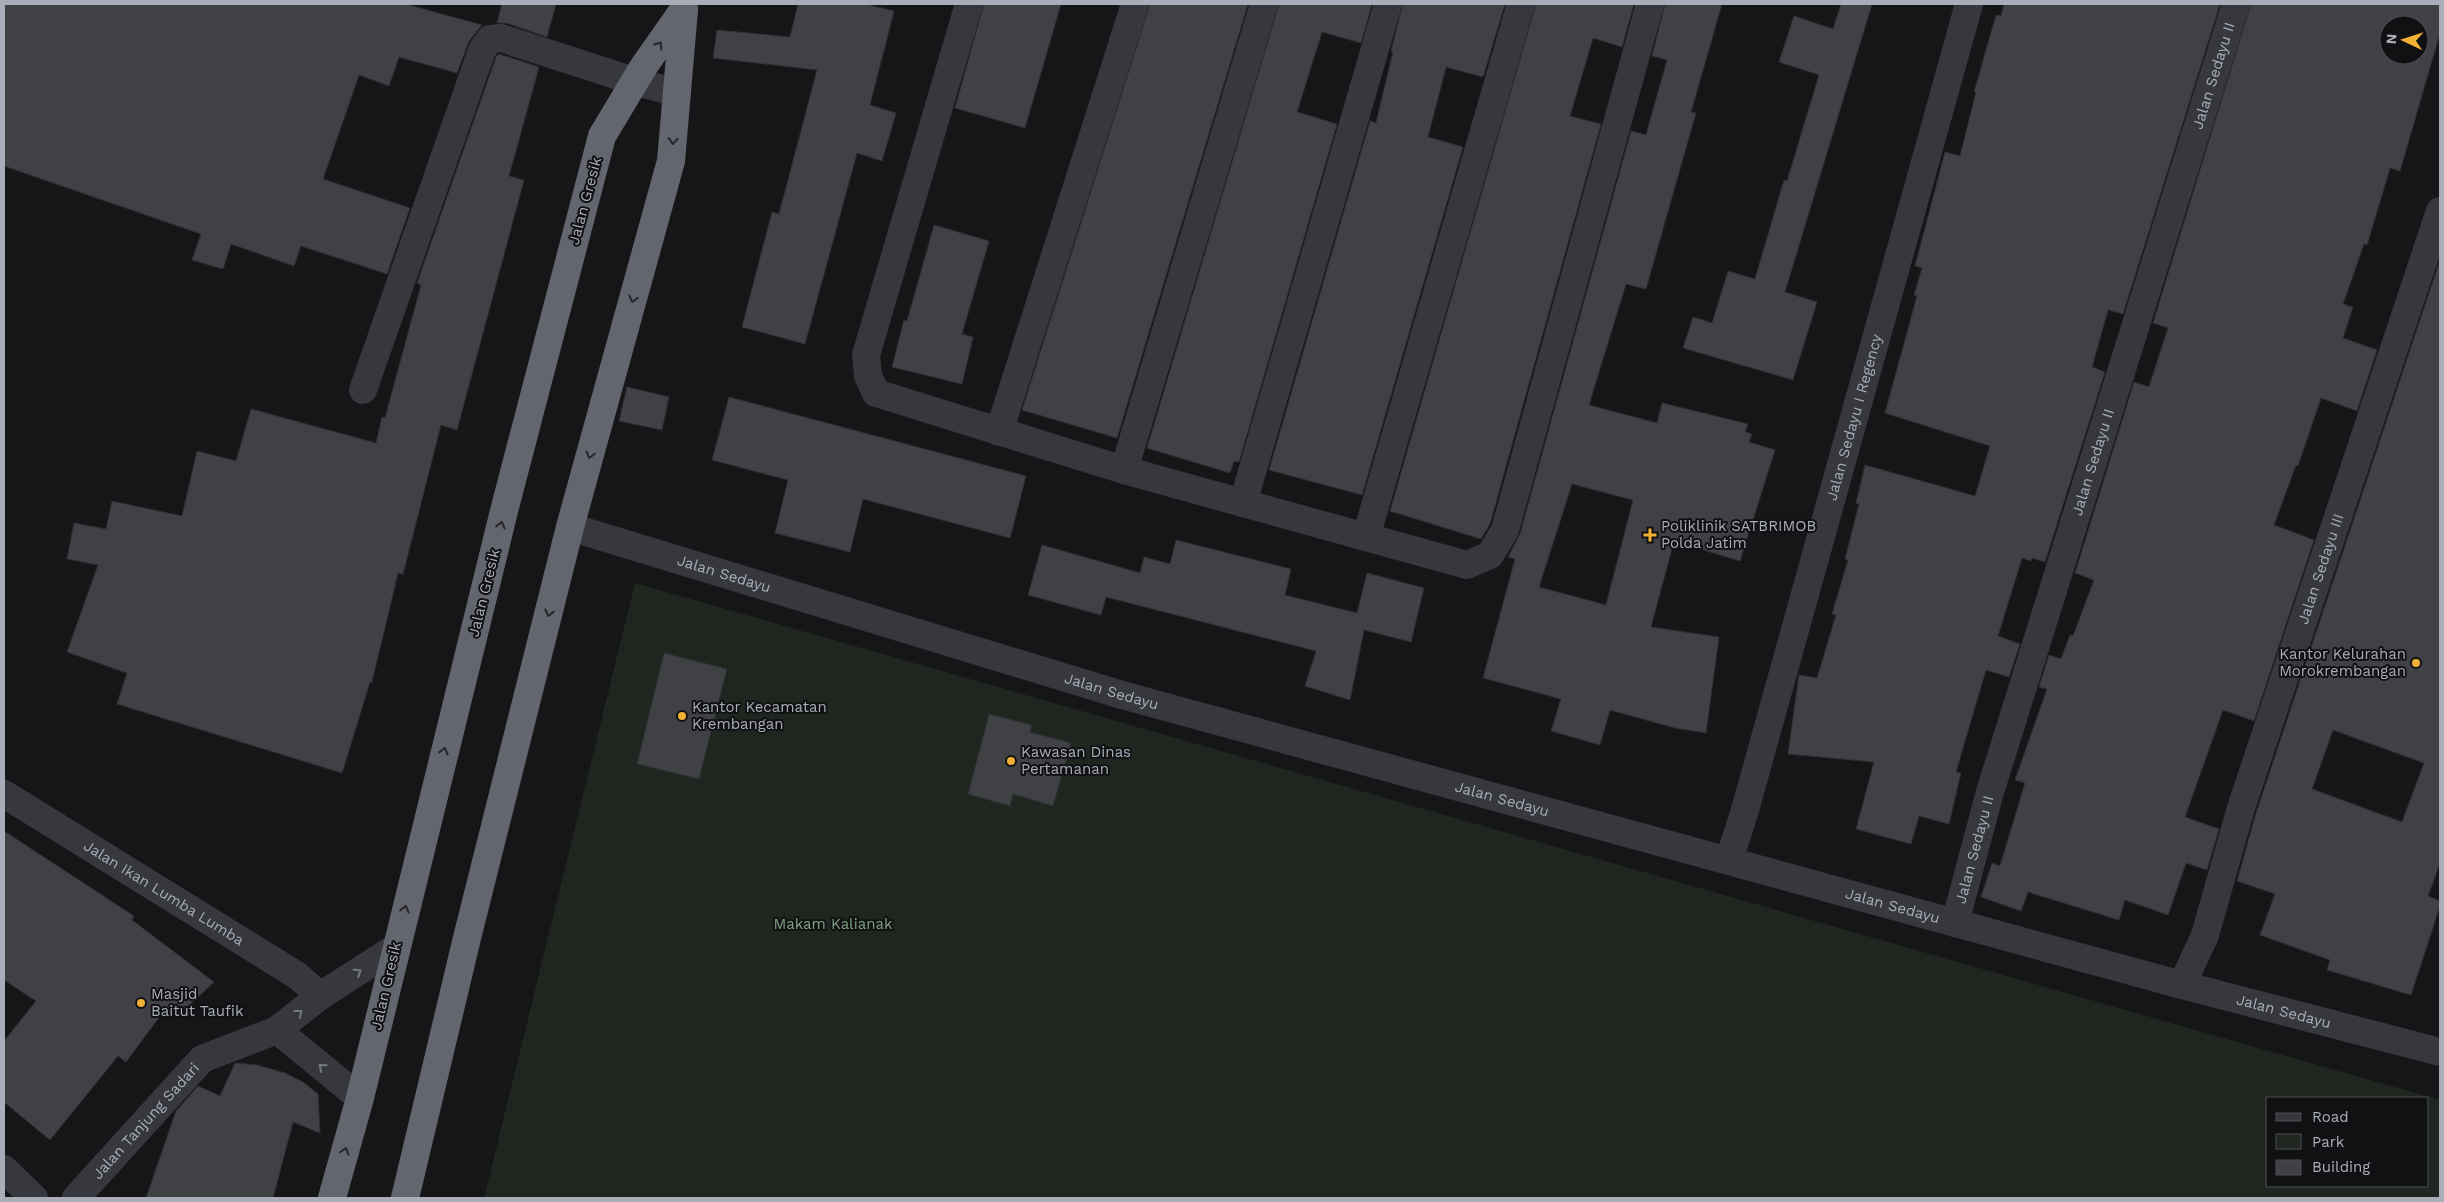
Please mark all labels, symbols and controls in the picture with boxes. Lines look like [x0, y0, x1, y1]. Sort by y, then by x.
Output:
north arrow [2379, 15, 2429, 65]
street label: Jalan Sedayu II [2188, 20, 2239, 131]
text: N [2383, 33, 2399, 45]
one-way arrow [653, 42, 661, 51]
one-way arrow [667, 138, 678, 146]
street label: Jalan Gresik [565, 155, 605, 247]
one-way arrow [628, 294, 639, 303]
street label: Jalan Sedayu I Regency [1822, 332, 1886, 503]
street label: Jalan Sedayu II [2068, 407, 2118, 518]
one-way arrow [585, 451, 596, 460]
street label: Jalan Sedayu III [2294, 511, 2347, 627]
place label: Poliklinik SATBRIMOB Polda Jatim [1661, 517, 1816, 552]
one-way arrow [495, 522, 505, 530]
marker: Poliklinik SATBRIMOB Polda Jatim [1643, 528, 1657, 542]
street label: Jalan Gresik [464, 547, 504, 639]
street label: Jalan Sedayu [675, 551, 773, 597]
one-way arrow [544, 608, 555, 617]
place label: Kantor Kelurahan Morokrembangan [2279, 645, 2406, 680]
marker: Kantor Kelurahan Morokrembangan [2410, 657, 2422, 669]
street label: Jalan Sedayu [1062, 669, 1161, 714]
place label: Kantor Kecamatan Krembangan [692, 698, 827, 733]
marker: Kantor Kecamatan Krembangan [676, 710, 688, 722]
place label: Kawasan Dinas Pertamanan [1021, 743, 1131, 778]
one-way arrow [439, 748, 449, 756]
marker: Kawasan Dinas Pertamanan [1005, 755, 1017, 767]
street label: Jalan Sedayu [1453, 777, 1551, 820]
street label: Jalan Sedayu II [1952, 794, 1998, 906]
street label: Jalan Ikan Lumba Lumba [80, 837, 248, 950]
street label: Jalan Sedayu [1844, 884, 1942, 927]
one-way arrow [399, 904, 410, 913]
park label: Makam Kalianak [774, 915, 893, 933]
street label: Jalan Gresik [367, 940, 405, 1032]
one-way arrow [352, 969, 361, 978]
place label: Masjid Baitut Taufik [151, 985, 244, 1020]
street label: Jalan Sedayu [2234, 991, 2333, 1032]
marker: Masjid Baitut Taufik [135, 997, 147, 1009]
one-way arrow [293, 1010, 302, 1018]
street label: Jalan Tanjung Sadari [89, 1059, 203, 1183]
one-way arrow [319, 1064, 328, 1072]
legend [2266, 1097, 2429, 1187]
text: Road [2312, 1108, 2349, 1126]
text: Park [2312, 1133, 2345, 1151]
one-way arrow [339, 1148, 349, 1156]
text: Building [2312, 1158, 2370, 1176]

